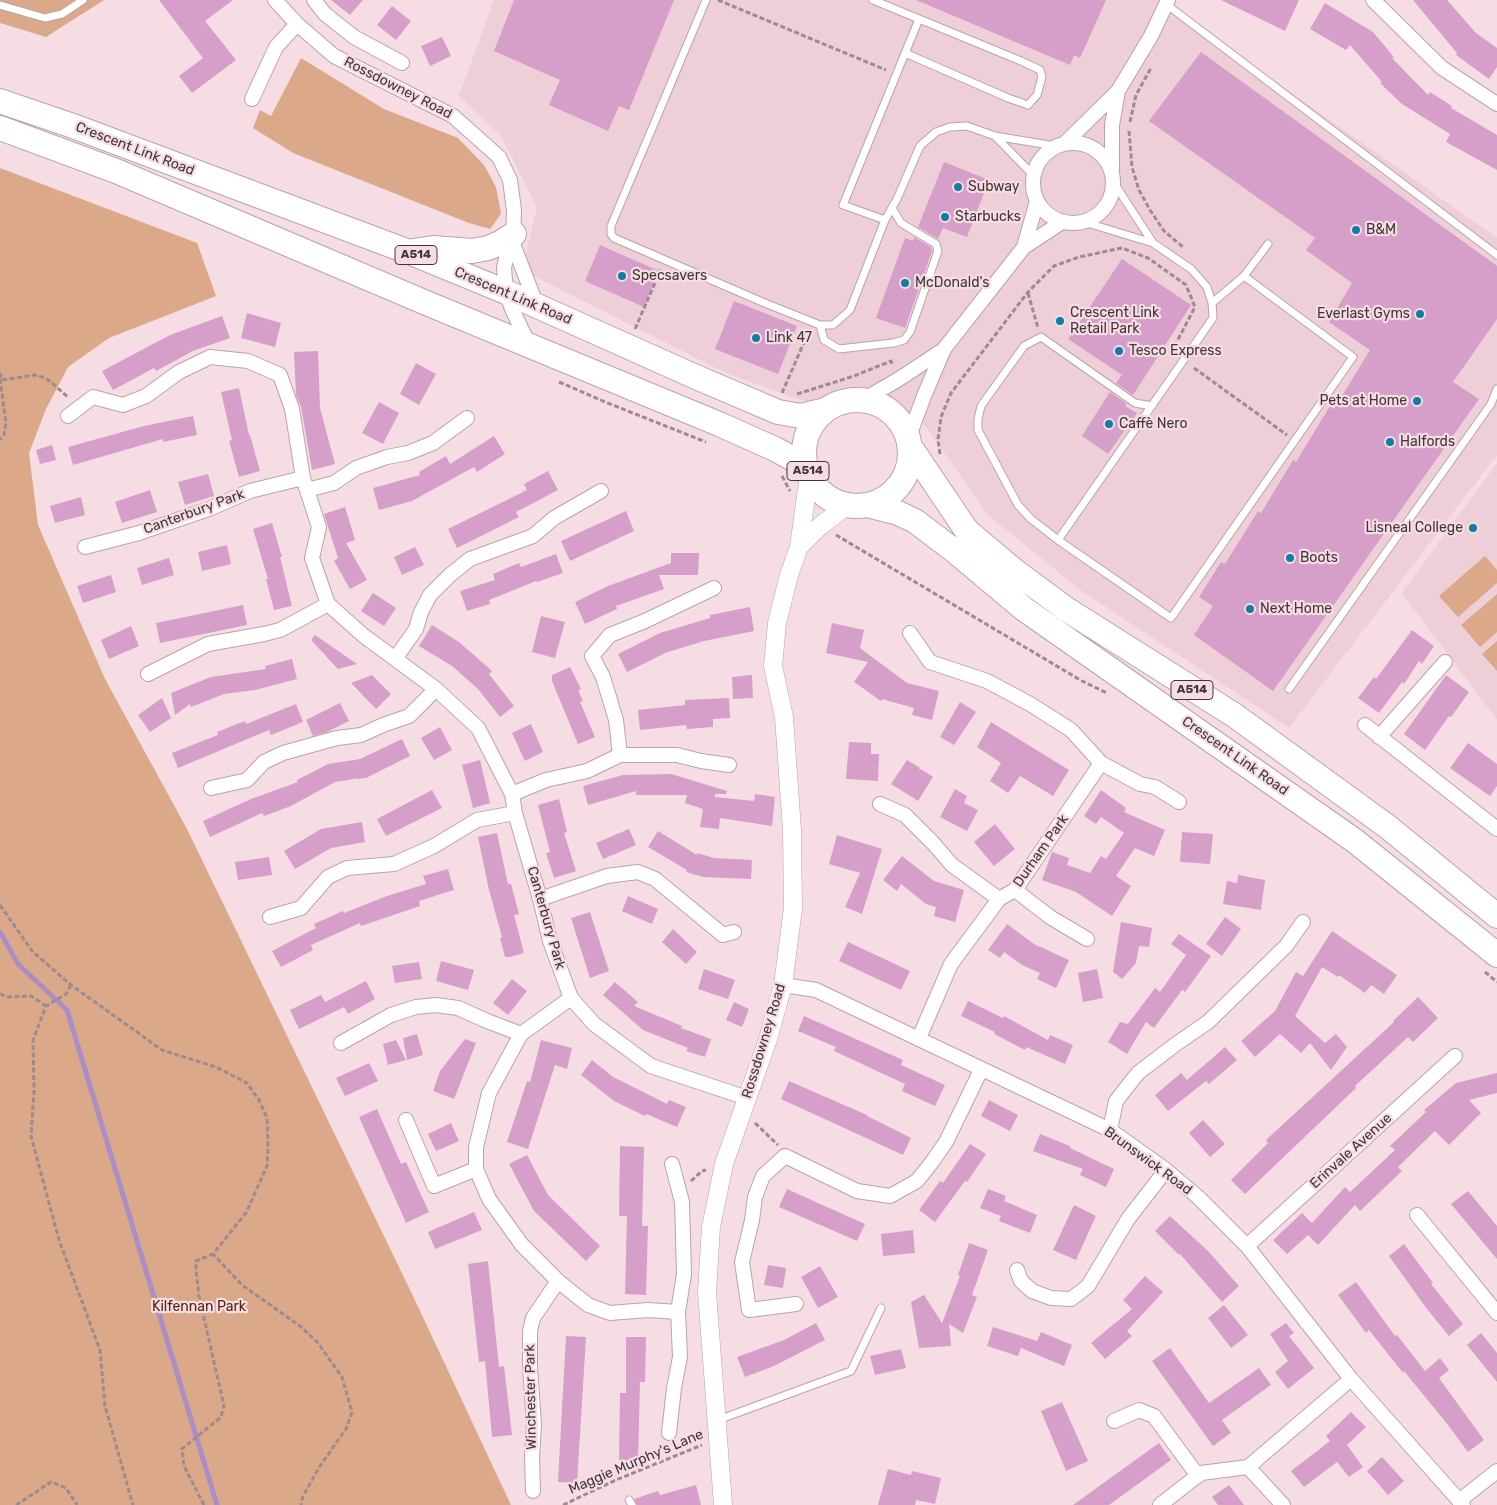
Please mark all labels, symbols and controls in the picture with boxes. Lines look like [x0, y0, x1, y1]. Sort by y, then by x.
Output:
street label: Rossdowney Road [341, 53, 455, 123]
street label: Crescent Link Road [73, 119, 197, 179]
place label: Subway [968, 179, 1020, 195]
marker: Subway [952, 181, 964, 193]
place label: Starbucks [955, 209, 1021, 225]
marker: Starbucks [939, 211, 951, 223]
place label: B&M [1366, 222, 1396, 238]
marker: B&M [1350, 224, 1362, 236]
road number: A514 [395, 246, 437, 264]
street label: Crescent Link Road [452, 264, 574, 328]
place label: Specsavers [632, 268, 707, 284]
marker: Specsavers [616, 270, 628, 282]
place label: McDonald's [915, 275, 989, 291]
marker: McDonald's [899, 277, 911, 289]
place label: Crescent Link Retail Park [1070, 305, 1159, 338]
place label: Everlast Gyms [1317, 306, 1410, 322]
marker: Everlast Gyms [1414, 308, 1426, 320]
marker: Crescent Link Retail Park [1054, 315, 1066, 327]
place label: Link 47 [766, 330, 812, 346]
marker: Link 47 [750, 332, 762, 344]
place label: Tesco Express [1129, 343, 1222, 359]
marker: Tesco Express [1113, 345, 1125, 357]
place label: Pets at Home [1319, 393, 1407, 409]
marker: Pets at Home [1411, 395, 1423, 407]
place label: Caffè Nero [1119, 416, 1188, 432]
marker: Caffè Nero [1103, 418, 1115, 430]
place label: Halfords [1400, 434, 1455, 450]
marker: Halfords [1384, 436, 1396, 448]
road number: A514 [787, 462, 829, 481]
street label: Canterbury Park [141, 486, 247, 538]
place label: Lisneal College [1366, 520, 1463, 536]
marker: Lisneal College [1467, 522, 1479, 534]
place label: Boots [1300, 550, 1338, 566]
marker: Boots [1284, 552, 1296, 564]
place label: Next Home [1260, 601, 1332, 617]
marker: Next Home [1244, 603, 1256, 615]
road number: A514 [1171, 680, 1213, 700]
street label: Crescent Link Road [1179, 713, 1291, 799]
street label: Durham Park [1010, 812, 1072, 890]
street label: Canterbury Park [523, 865, 569, 971]
street label: Rossdowney Road [739, 982, 789, 1100]
street label: Erinvale Avenue [1307, 1110, 1395, 1192]
street label: Brunswick Road [1101, 1123, 1195, 1199]
park label: Kilfennan Park [152, 1299, 246, 1315]
street label: Winchester Park [522, 1344, 540, 1450]
street label: Maggie Murphy's Lane [566, 1426, 706, 1498]

